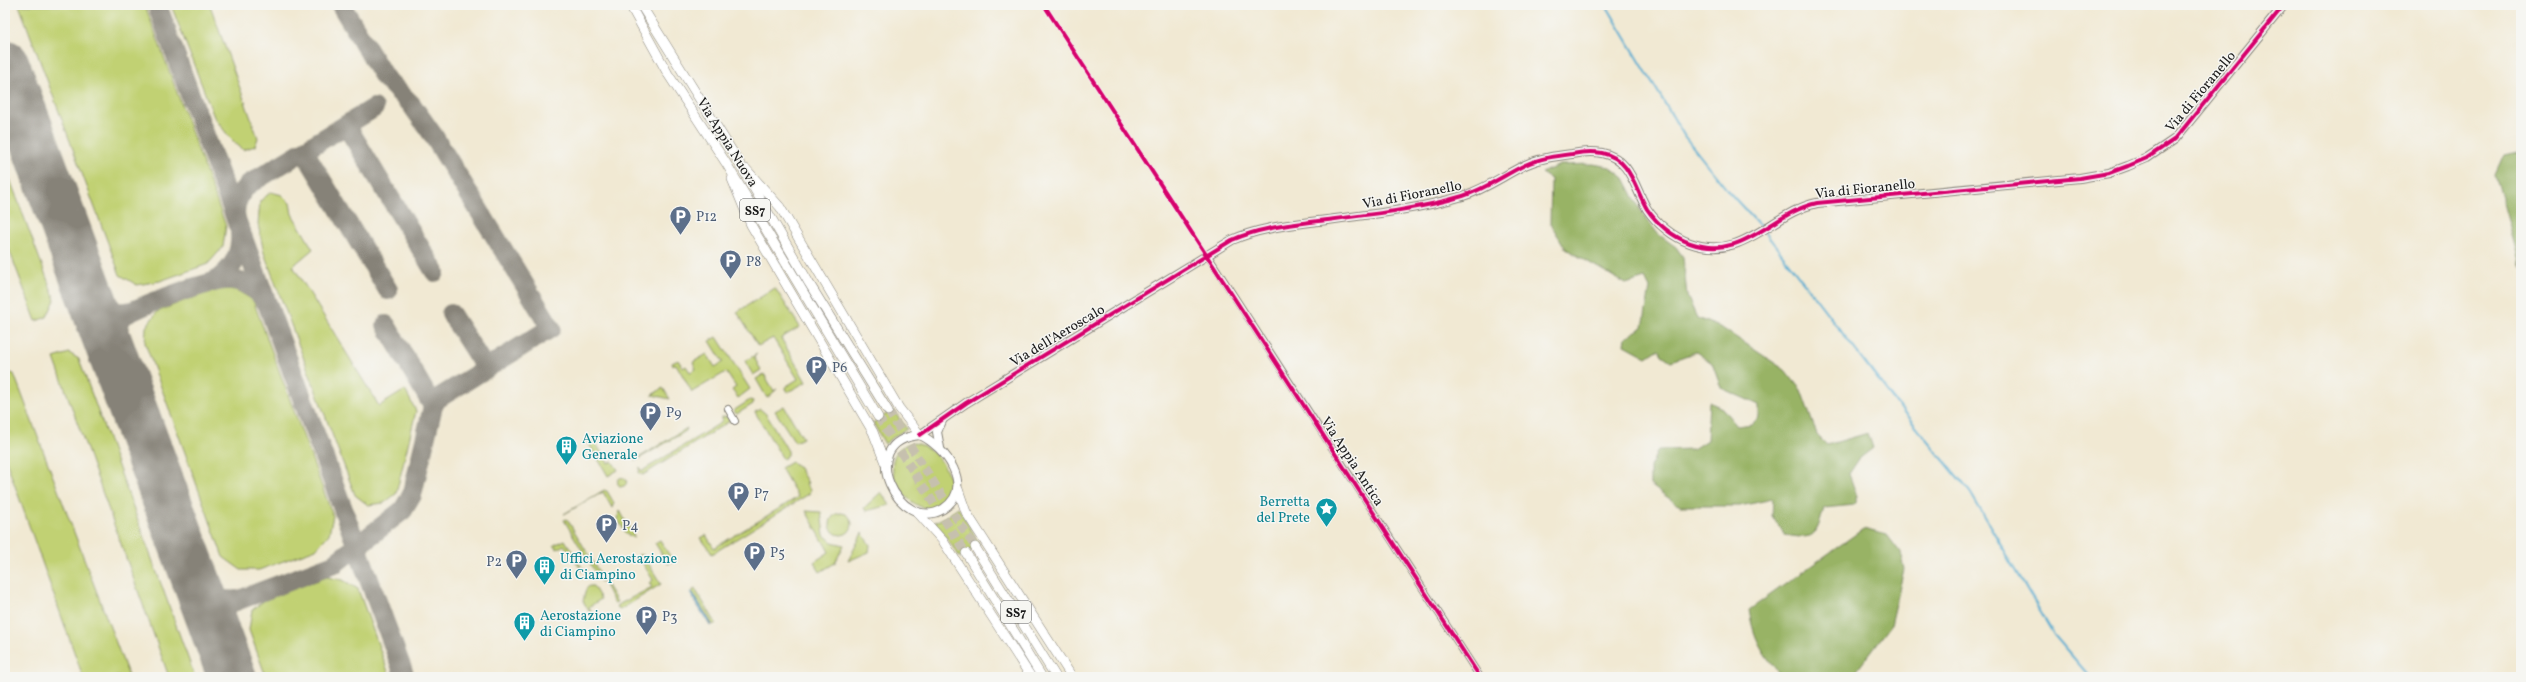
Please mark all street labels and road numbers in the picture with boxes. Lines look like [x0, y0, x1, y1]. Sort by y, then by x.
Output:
street label: Via di Fioranello [2162, 47, 2241, 137]
street label: Via Appia Nuova [692, 94, 762, 191]
street label: Via di Fioranello [1814, 175, 1916, 204]
street label: Via di Fioranello [1361, 177, 1463, 214]
road number: SS7 [740, 199, 770, 221]
street label: Via dell'Aeroscalo [1007, 300, 1109, 372]
street label: Via Appia Antica [1316, 414, 1388, 510]
road number: SS7 [1001, 601, 1031, 623]

